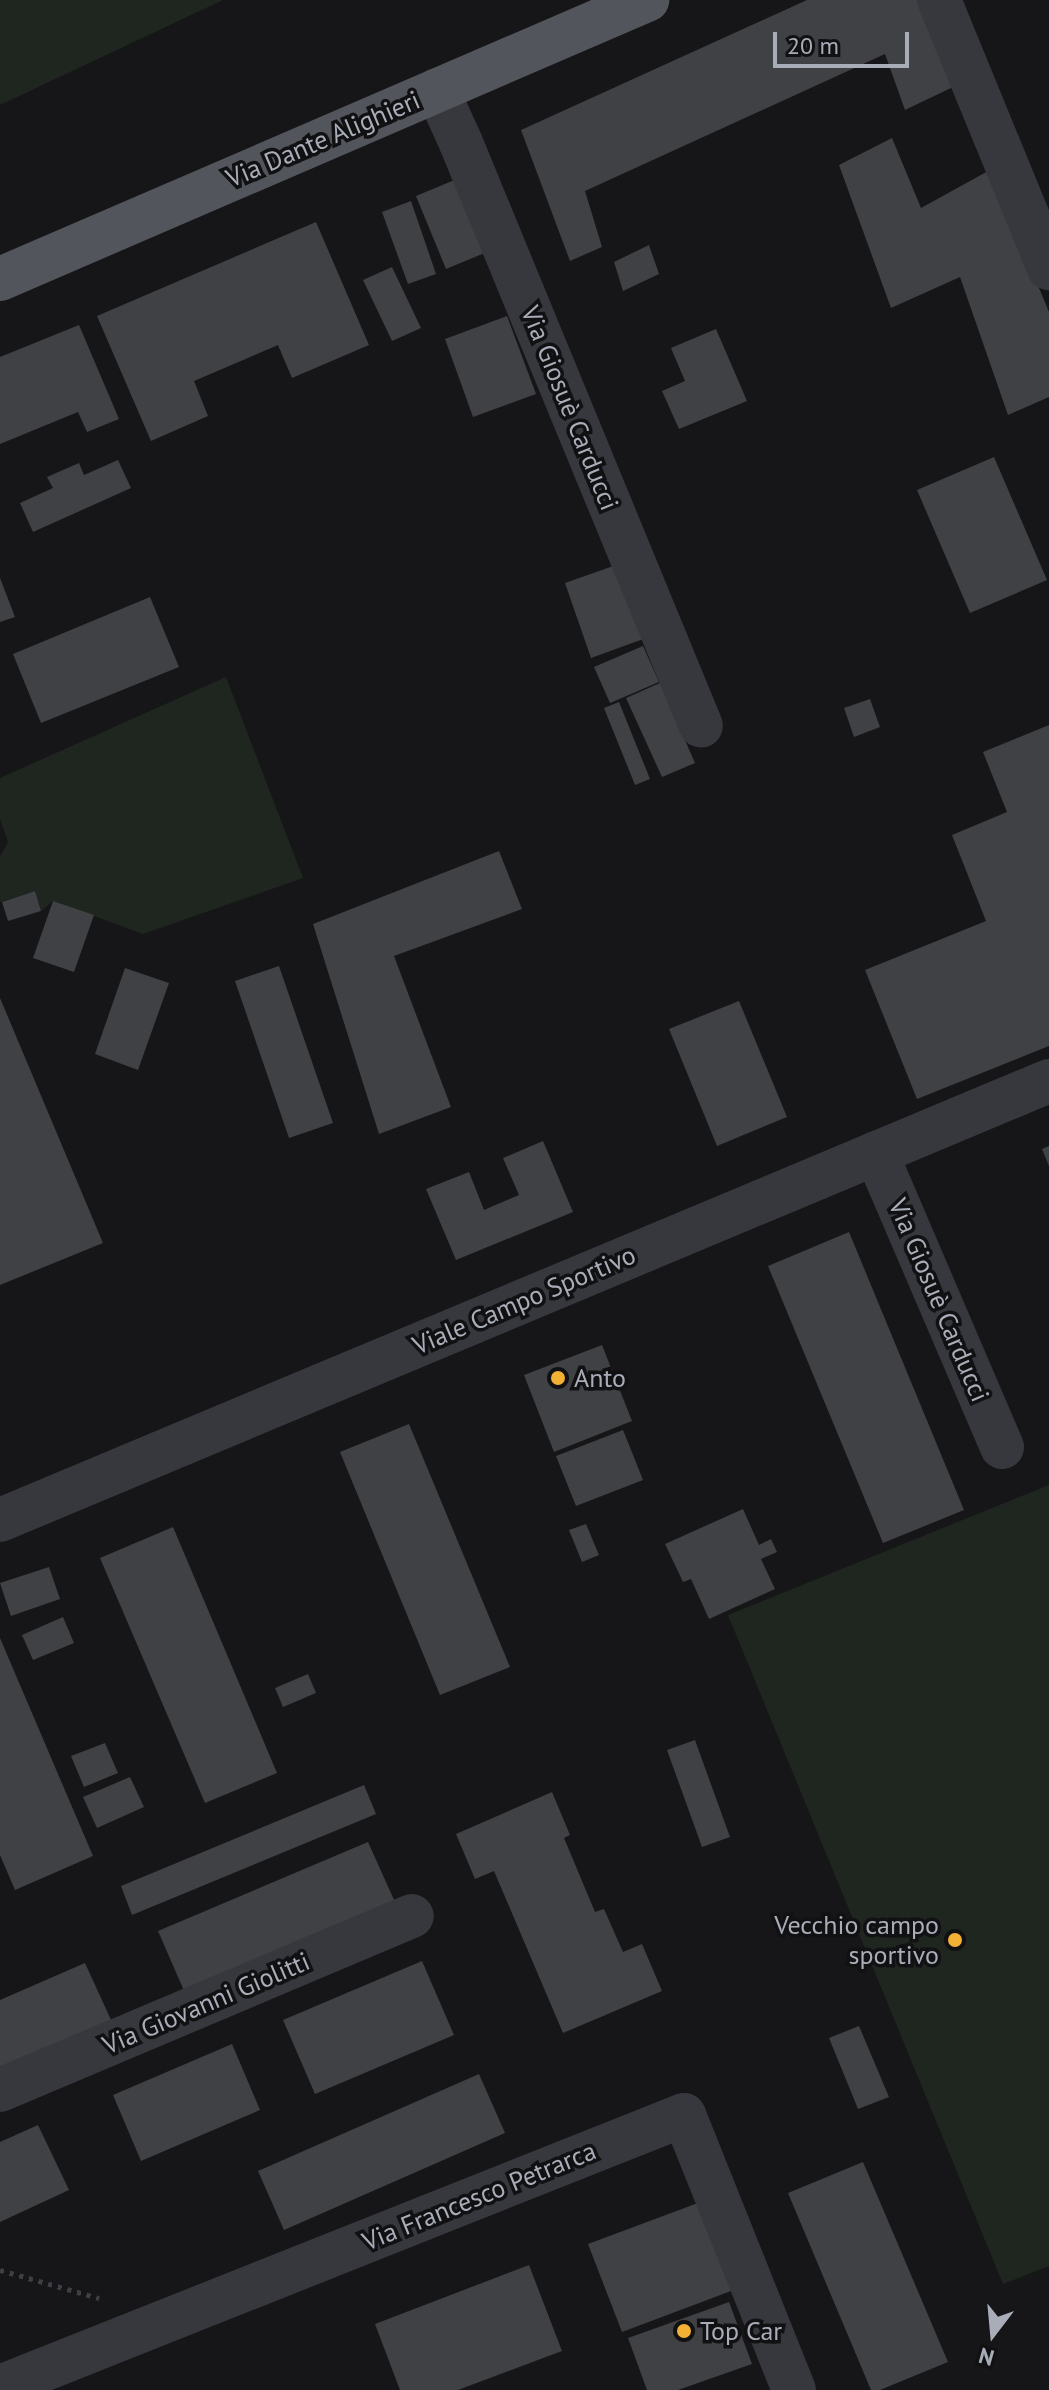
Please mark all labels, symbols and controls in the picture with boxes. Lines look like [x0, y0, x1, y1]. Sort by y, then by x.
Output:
scale bar [777, 16, 913, 66]
text: 20 m [787, 30, 839, 61]
street label: Via Dante Alighieri [221, 84, 425, 194]
street label: Via Giosuè Carducci [515, 301, 625, 515]
street label: Via Giosuè Carducci [882, 1194, 996, 1406]
street label: Viale Campo Sportivo [408, 1239, 640, 1361]
place label: Anto [574, 1362, 626, 1394]
marker: Anto [549, 1369, 567, 1387]
place label: Vecchio campo sportivo [774, 1909, 939, 1970]
marker: Vecchio campo sportivo [946, 1931, 964, 1949]
street label: Via Giovanni Giolitti [98, 1945, 314, 2061]
street label: Via Francesco Petrarca [358, 2135, 600, 2257]
north arrow [953, 2294, 1033, 2374]
place label: Top Car [700, 2315, 782, 2347]
marker: Top Car [675, 2322, 693, 2340]
text: N [976, 2342, 997, 2373]

